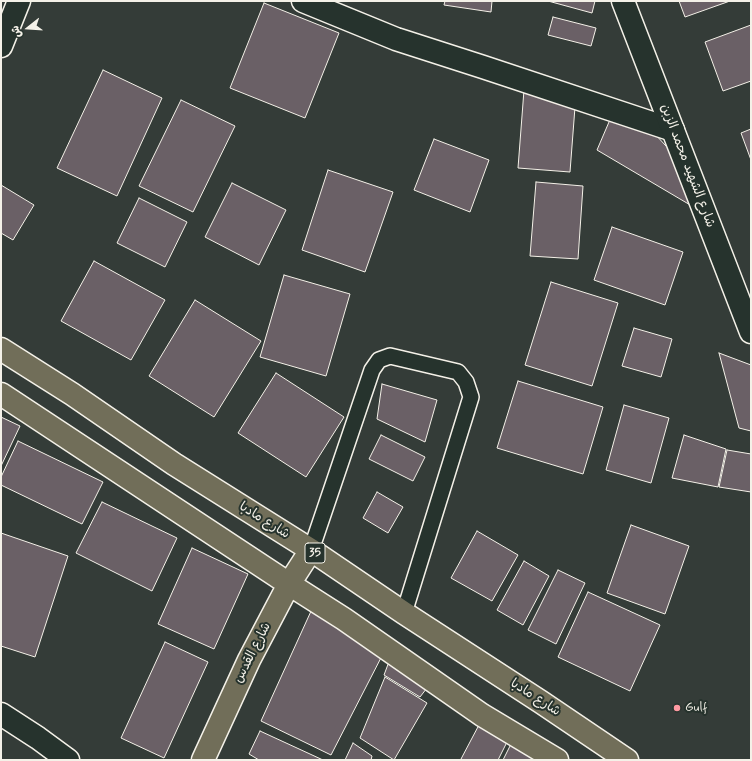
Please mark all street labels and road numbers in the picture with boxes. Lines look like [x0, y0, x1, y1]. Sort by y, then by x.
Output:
street label: شارع الشهيد محمد الزبن [656, 102, 718, 230]
street label: شارع مادبا [236, 499, 292, 543]
road number: 35 [305, 543, 325, 563]
street label: شارع القدس [231, 620, 275, 686]
street label: شارع مادبا [507, 676, 563, 720]

